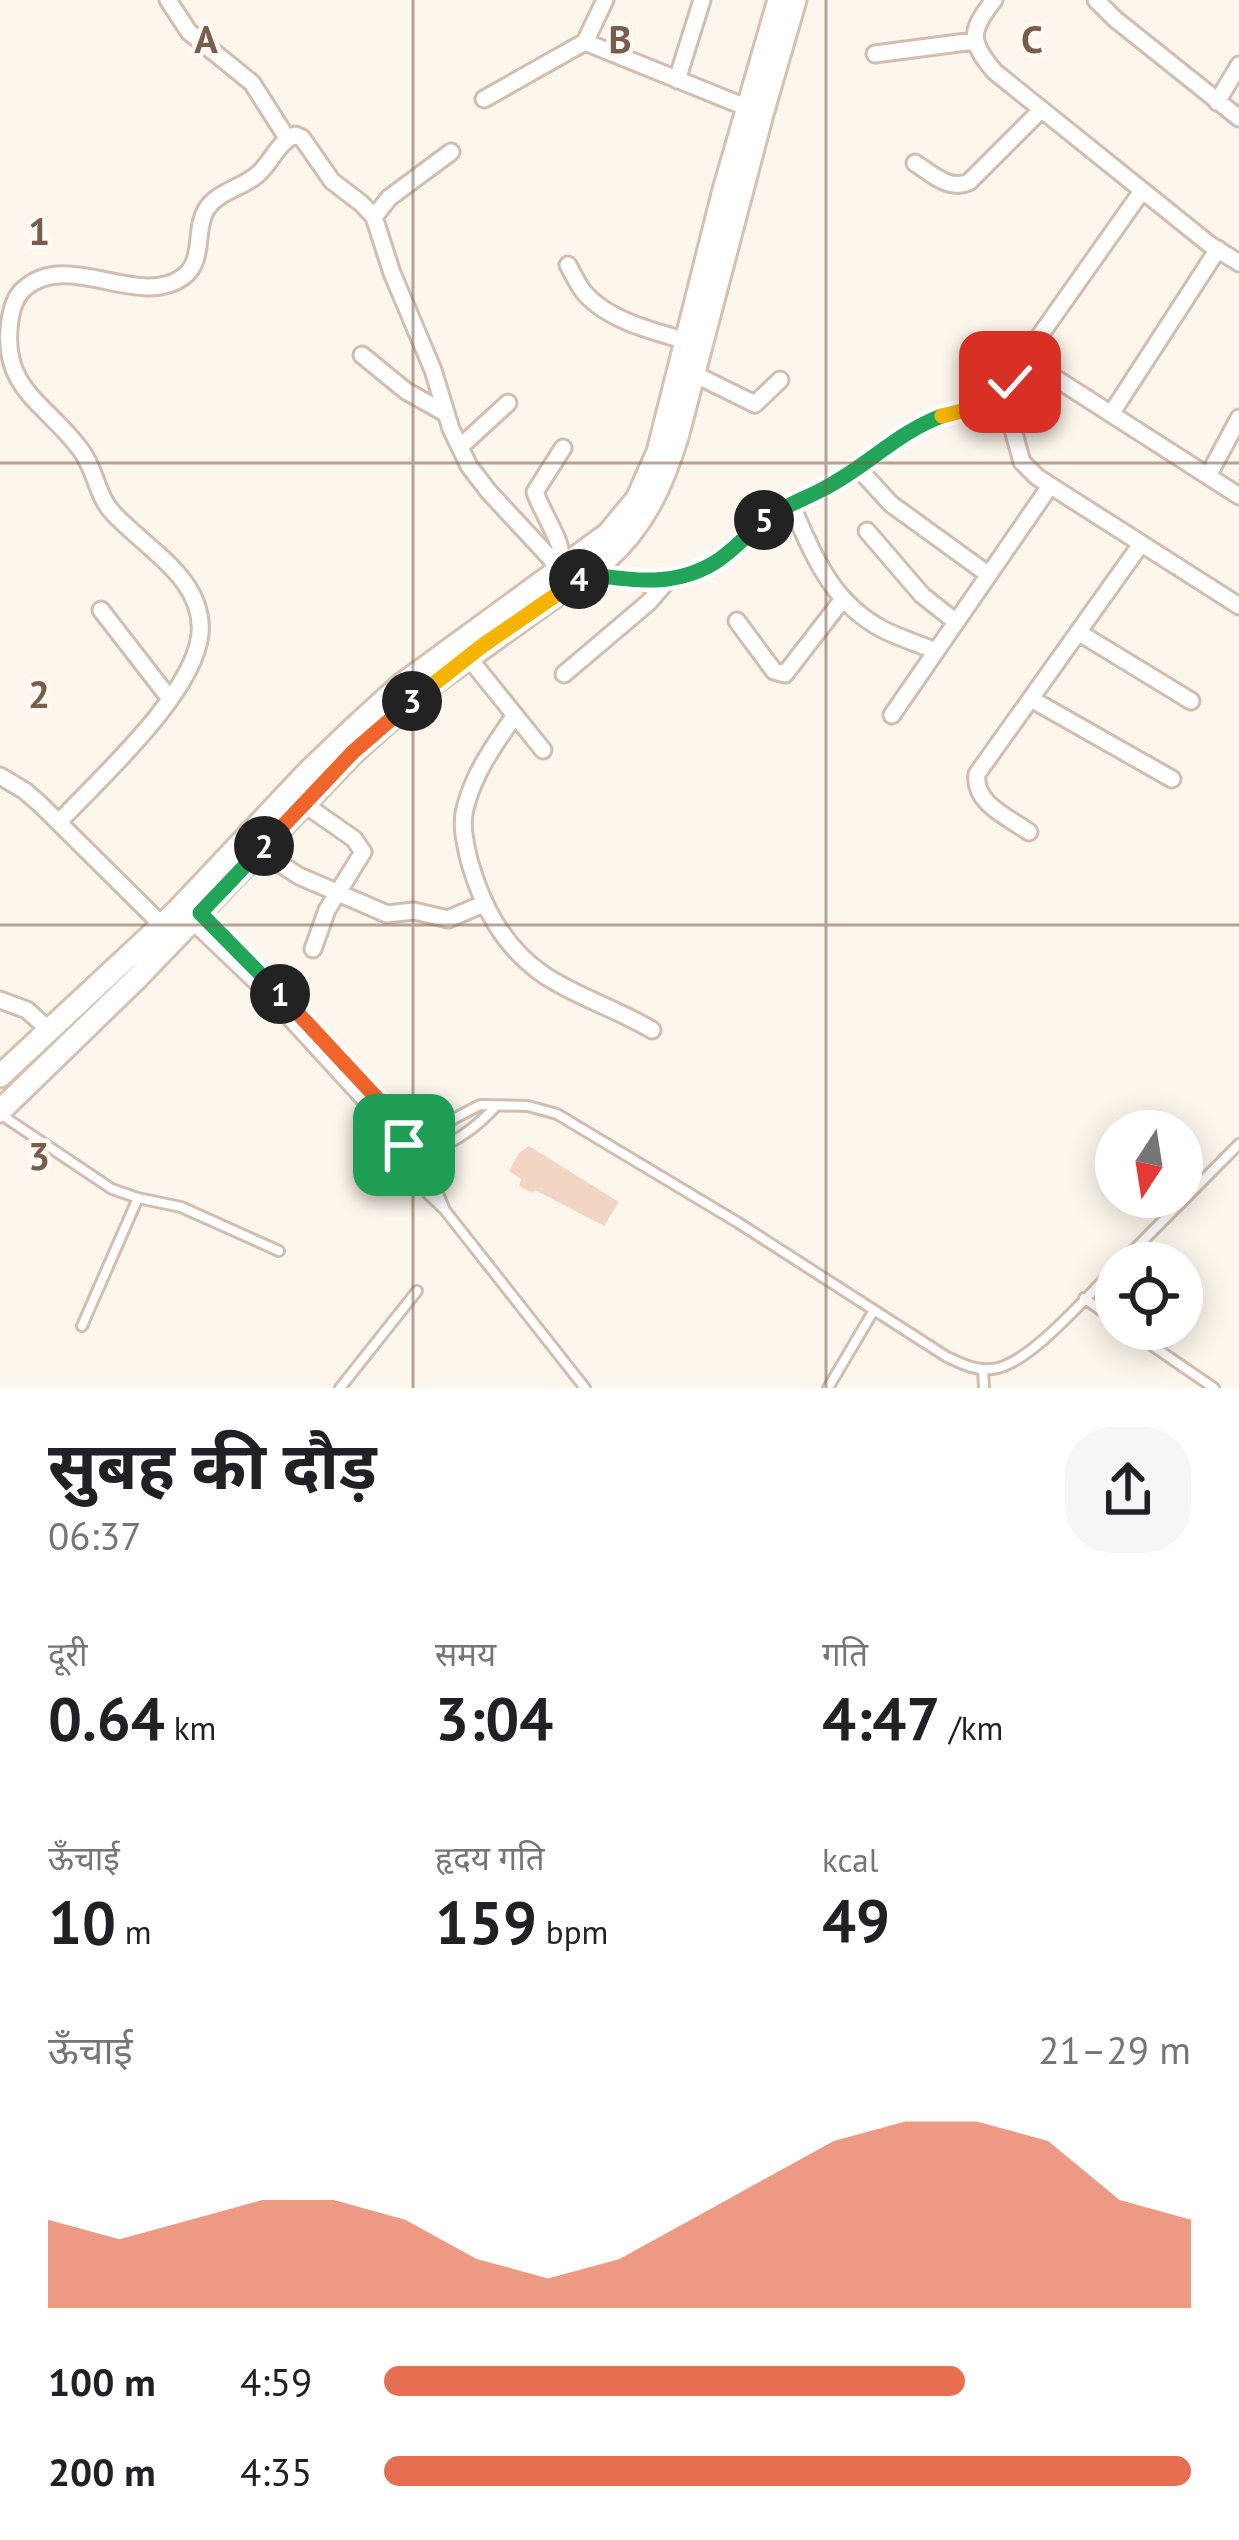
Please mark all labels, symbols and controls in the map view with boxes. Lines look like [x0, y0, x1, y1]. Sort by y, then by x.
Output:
text: A [194, 13, 218, 64]
text: B [608, 13, 632, 64]
text: C [1021, 13, 1043, 64]
text: 1 [28, 205, 50, 256]
pin [959, 331, 1061, 433]
icon: check [977, 349, 1043, 415]
pin: 5 [734, 490, 794, 550]
text: 5 [755, 498, 773, 541]
pin: 4 [549, 549, 609, 609]
text: 4 [570, 557, 588, 600]
text: 2 [28, 668, 50, 719]
pin: 3 [382, 671, 442, 731]
text: 3 [403, 679, 421, 722]
pin: 2 [234, 816, 294, 876]
text: 2 [255, 824, 273, 867]
pin: 1 [250, 964, 310, 1024]
text: 1 [271, 972, 289, 1015]
pin [353, 1094, 455, 1196]
north arrow [1095, 1110, 1203, 1218]
map controls [1095, 1110, 1203, 1350]
icon: arrive [371, 1112, 437, 1178]
text: 3 [28, 1130, 50, 1181]
button: locate [1095, 1242, 1203, 1350]
text: सुबह की दौड़ [48, 1422, 377, 1507]
button: share [1065, 1427, 1191, 1553]
text: 06:37 [48, 1510, 142, 1561]
text: दूरी [48, 1632, 88, 1675]
text: समय [435, 1632, 496, 1675]
text: गति [822, 1632, 868, 1675]
text: 0.64 [48, 1679, 165, 1757]
text: 3:04 [435, 1679, 553, 1757]
text: 4:47 [822, 1679, 940, 1757]
text: km [165, 1706, 216, 1749]
text: /km [940, 1706, 1003, 1749]
text: ऊँचाई [48, 1836, 120, 1879]
text: हृदय गति [435, 1836, 545, 1879]
text: kcal [822, 1838, 878, 1881]
text: 49 [822, 1881, 890, 1959]
text: 10 [48, 1883, 116, 1961]
text: 159 [435, 1883, 537, 1961]
text: m [116, 1910, 152, 1953]
text: bpm [537, 1910, 608, 1953]
text: ऊँचाई [48, 2024, 133, 2075]
text: 21–29 m [1038, 2024, 1191, 2075]
text: 100 m [48, 2356, 156, 2407]
text: 4:59 [240, 2356, 312, 2407]
text: 200 m [48, 2446, 156, 2497]
text: 4:35 [240, 2446, 312, 2497]

